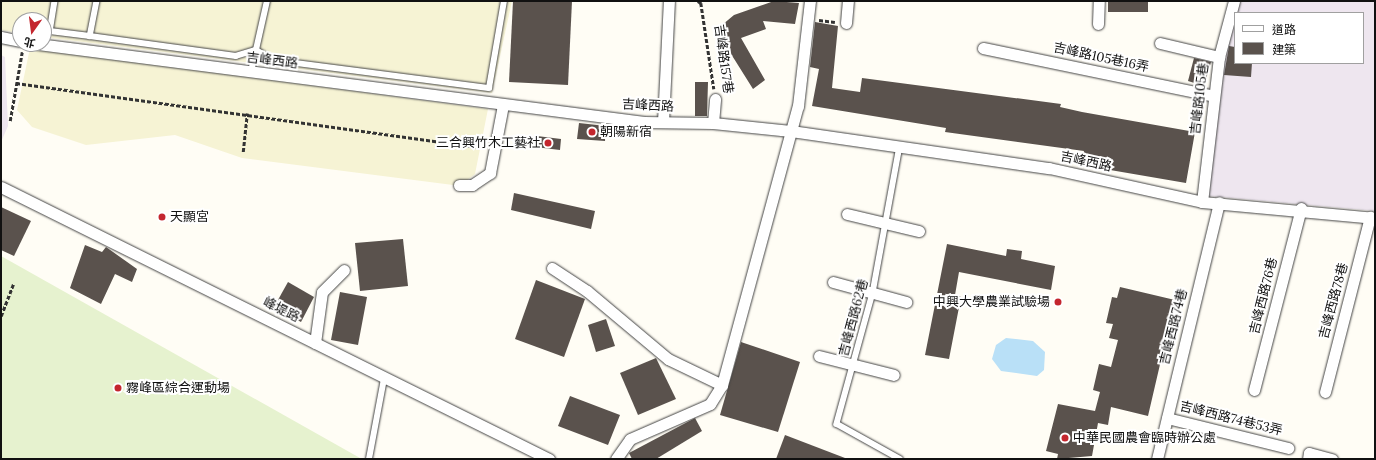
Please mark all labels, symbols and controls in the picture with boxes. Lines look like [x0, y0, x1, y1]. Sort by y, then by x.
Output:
north arrow [12, 12, 52, 52]
legend [1234, 12, 1364, 64]
text: 道路 [1272, 22, 1296, 37]
street label: 吉峰路157巷 [710, 23, 736, 95]
text: 北 [22, 35, 36, 51]
street label: 吉峰路105巷16弄 [1052, 40, 1150, 76]
text: 建築 [1272, 42, 1296, 57]
street label: 吉峰西路 [245, 50, 299, 72]
street label: 吉峰路105巷 [1188, 62, 1212, 136]
street label: 吉峰西路 [622, 97, 674, 115]
place label: 朝陽新宿 [600, 124, 652, 140]
marker: 朝陽新宿 [587, 127, 597, 137]
place label: 三合興竹木工藝社 [436, 135, 540, 151]
marker: 三合興竹木工藝社 [543, 138, 553, 148]
street label: 吉峰西路 [1059, 149, 1113, 175]
place label: 天顯宮 [170, 209, 209, 225]
marker: 天顯宮 [157, 212, 167, 222]
street label: 吉峰西路76巷 [1247, 256, 1281, 336]
street label: 吉峰西路78巷 [1316, 261, 1352, 341]
street label: 吉峰西路62巷 [836, 278, 872, 358]
street label: 吉峰西路74巷 [1157, 287, 1191, 367]
street label: 峰堤路 [260, 294, 302, 326]
place label: 中興大學農業試驗場 [933, 294, 1050, 310]
marker: 中興大學農業試驗場 [1053, 297, 1063, 307]
place label: 霧峰區綜合運動場 [126, 380, 230, 396]
marker: 霧峰區綜合運動場 [113, 383, 123, 393]
street label: 吉峰西路74巷53弄 [1178, 399, 1284, 439]
place label: 中華民國農會臨時辦公處 [1073, 430, 1216, 446]
marker: 中華民國農會臨時辦公處 [1060, 433, 1070, 443]

